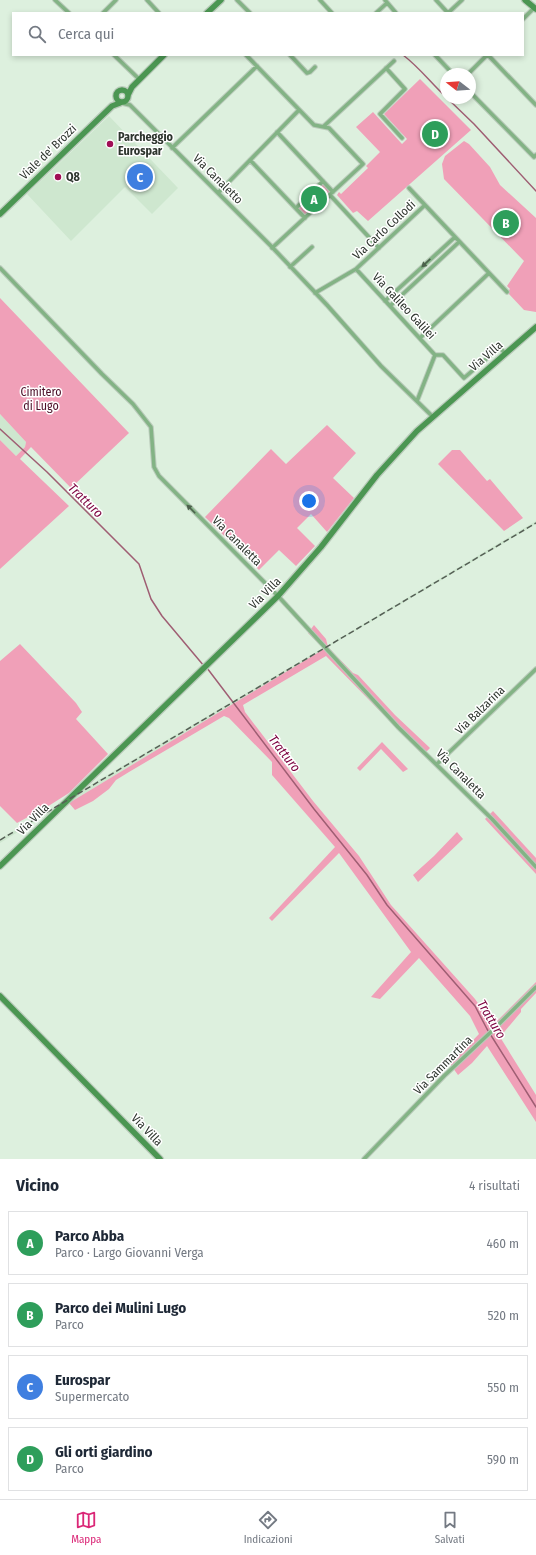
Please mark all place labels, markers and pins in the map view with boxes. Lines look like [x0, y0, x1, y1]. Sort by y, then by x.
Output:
pin: D [422, 119, 448, 149]
place label: Parcheggio Eurospar [118, 130, 174, 158]
marker: Parcheggio Eurospar [105, 139, 115, 149]
pin: C [127, 162, 153, 192]
place label: Q8 [66, 170, 81, 184]
marker: Q8 [53, 172, 63, 182]
pin: A [301, 184, 327, 214]
pin: B [493, 208, 519, 238]

